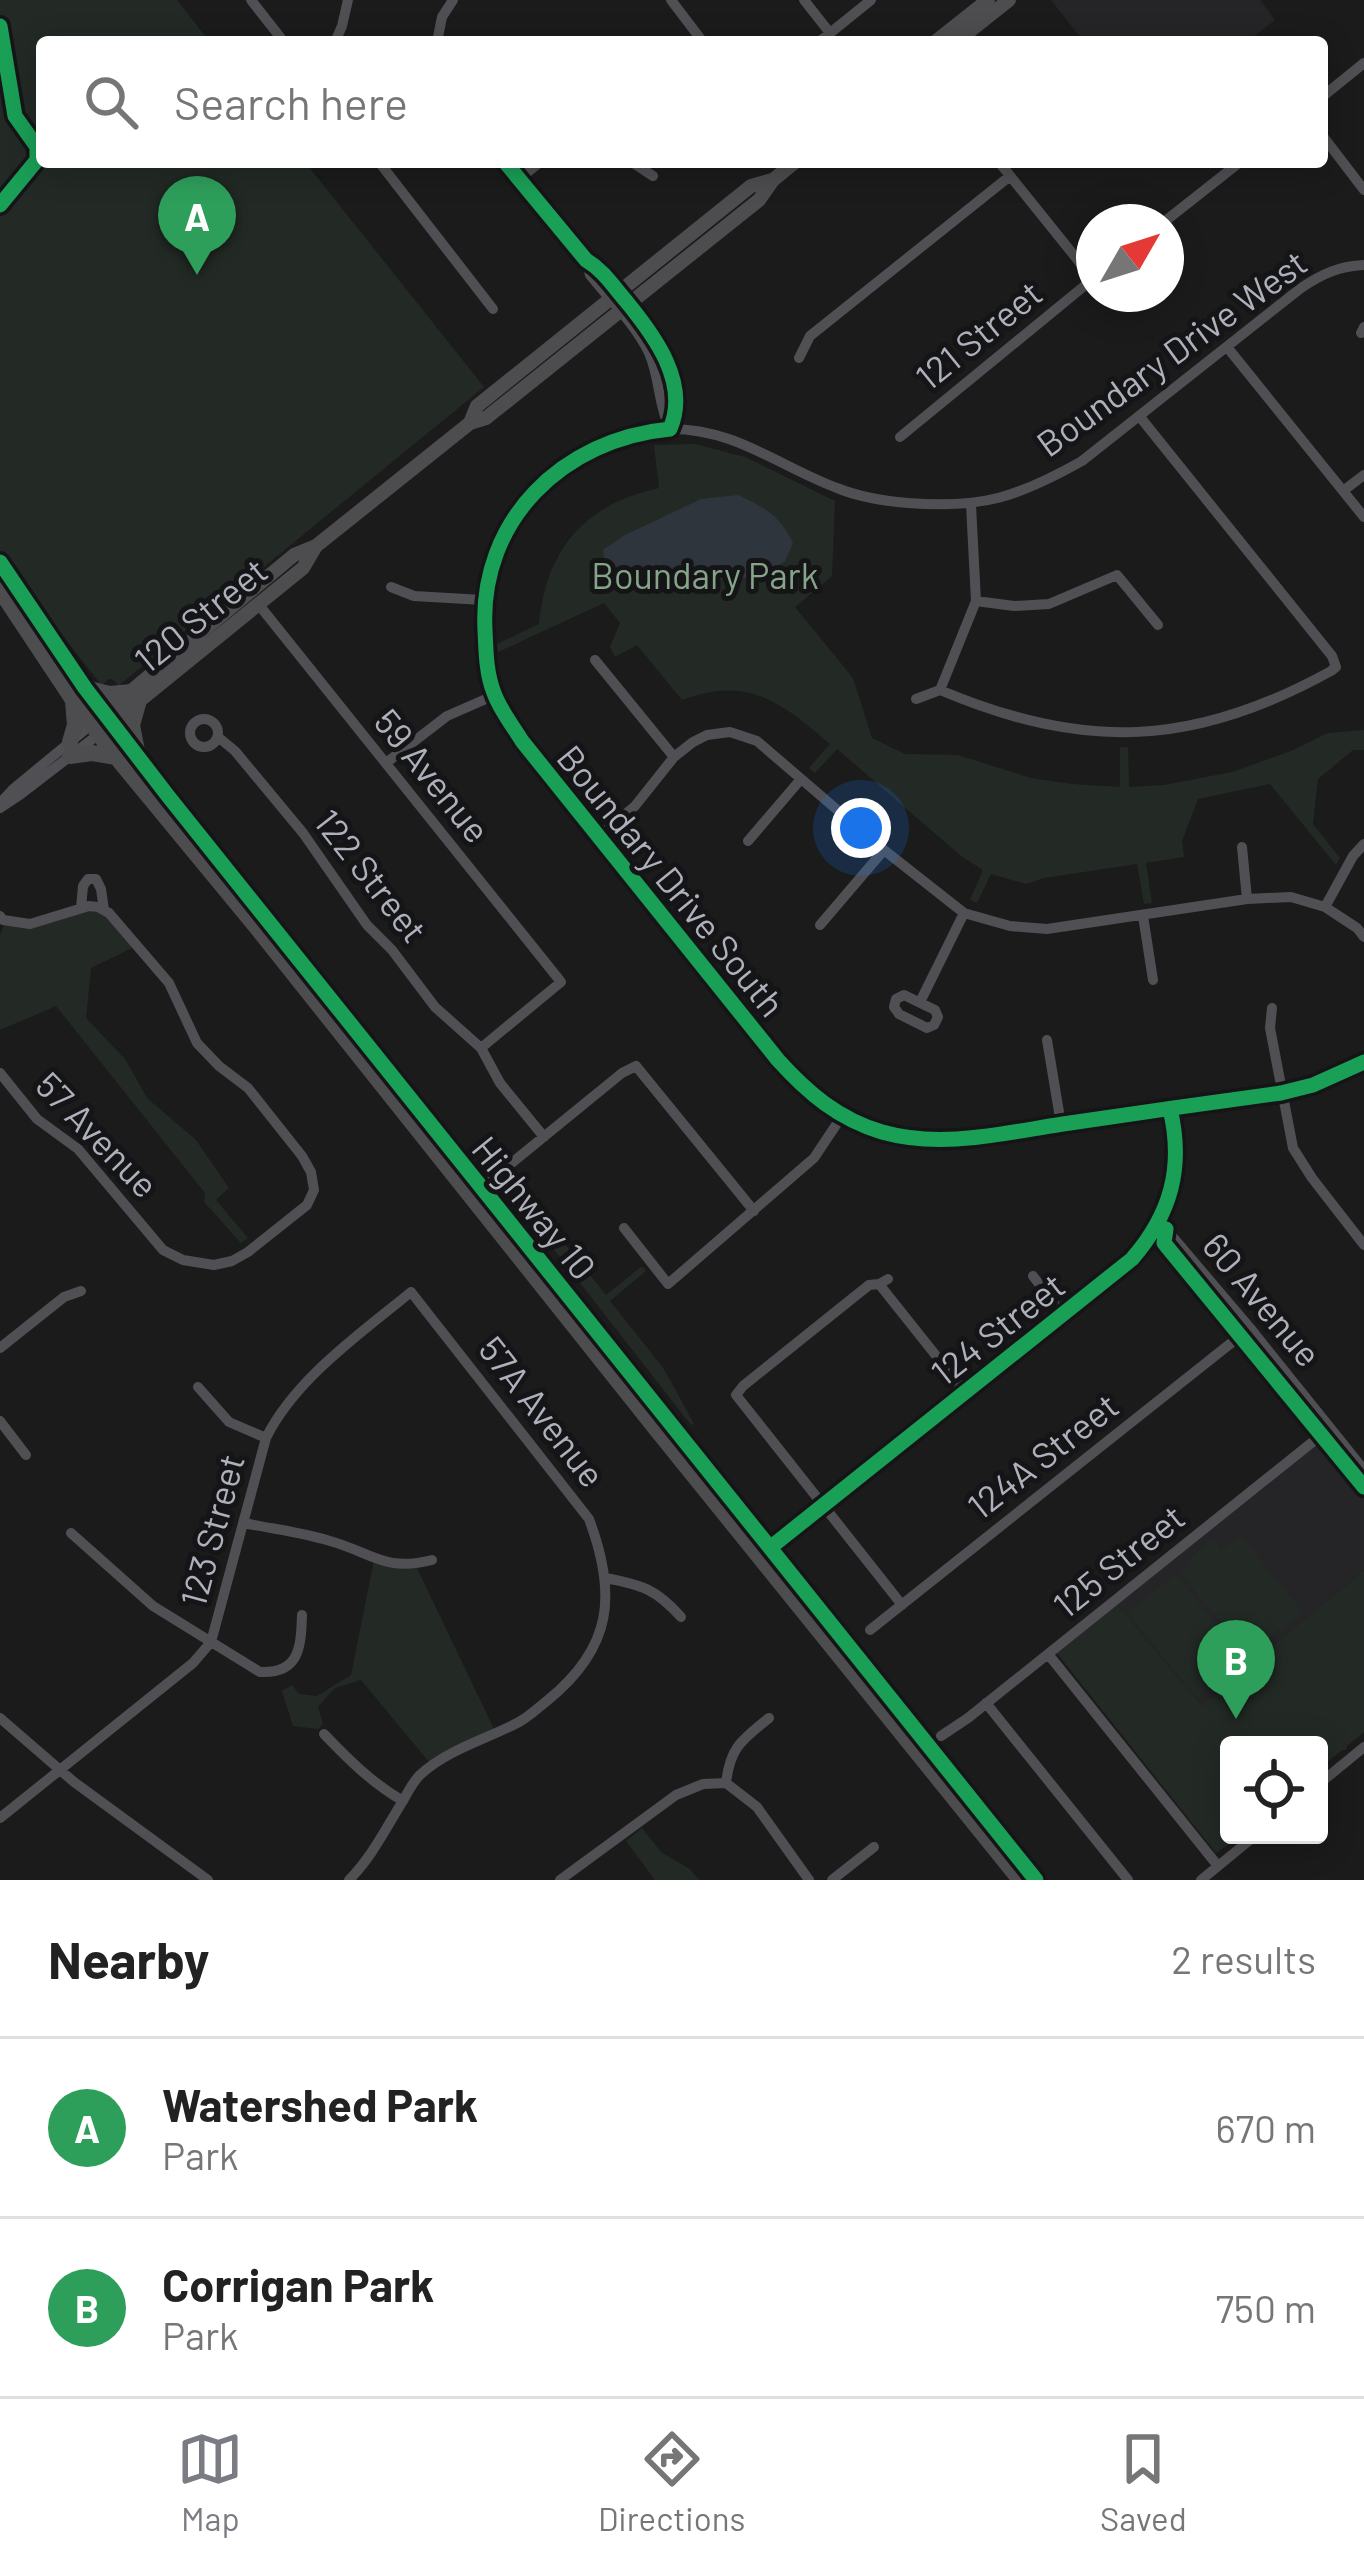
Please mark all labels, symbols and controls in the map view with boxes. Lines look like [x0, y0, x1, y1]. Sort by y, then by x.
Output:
search box [36, 36, 1328, 168]
icon: search [78, 69, 144, 135]
text: Search here [174, 75, 408, 129]
pin: A [158, 176, 236, 275]
north arrow [1076, 204, 1184, 312]
street label: Boundary Drive West [1028, 240, 1314, 464]
street label: 121 Street [906, 270, 1050, 398]
street label: 120 Street [125, 548, 275, 680]
park label: Boundary Park [591, 553, 819, 596]
street label: 59 Avenue [366, 700, 500, 850]
street label: Boundary Drive South [549, 736, 795, 1024]
your location [831, 798, 891, 858]
street label: 122 Street [307, 800, 437, 950]
street label: 57 Avenue [28, 1063, 168, 1205]
street label: Highway 10 [464, 1127, 606, 1287]
street label: 60 Avenue [1195, 1224, 1331, 1374]
street label: 124 Street [922, 1263, 1072, 1393]
street label: 57A Avenue [471, 1327, 615, 1495]
street label: 124A Street [958, 1383, 1126, 1527]
street label: 123 Street [170, 1449, 252, 1611]
street label: 125 Street [1044, 1494, 1192, 1626]
pin: B [1197, 1620, 1275, 1719]
map controls [1220, 1736, 1328, 1844]
button: locate [1220, 1736, 1328, 1844]
text: Nearby [48, 1928, 209, 1989]
text: 2 results [1171, 1935, 1316, 1982]
text: Watershed Park [162, 2077, 478, 2131]
text: A [74, 2104, 100, 2151]
text: 670 m [1215, 2104, 1316, 2151]
text: Park [162, 2131, 239, 2178]
text: Corrigan Park [162, 2257, 434, 2311]
text: B [75, 2284, 99, 2331]
text: 750 m [1215, 2284, 1316, 2331]
text: Park [162, 2311, 239, 2358]
tab: Map [177, 2426, 243, 2538]
tab: Directions [598, 2426, 745, 2538]
tab: Saved [1100, 2426, 1187, 2538]

